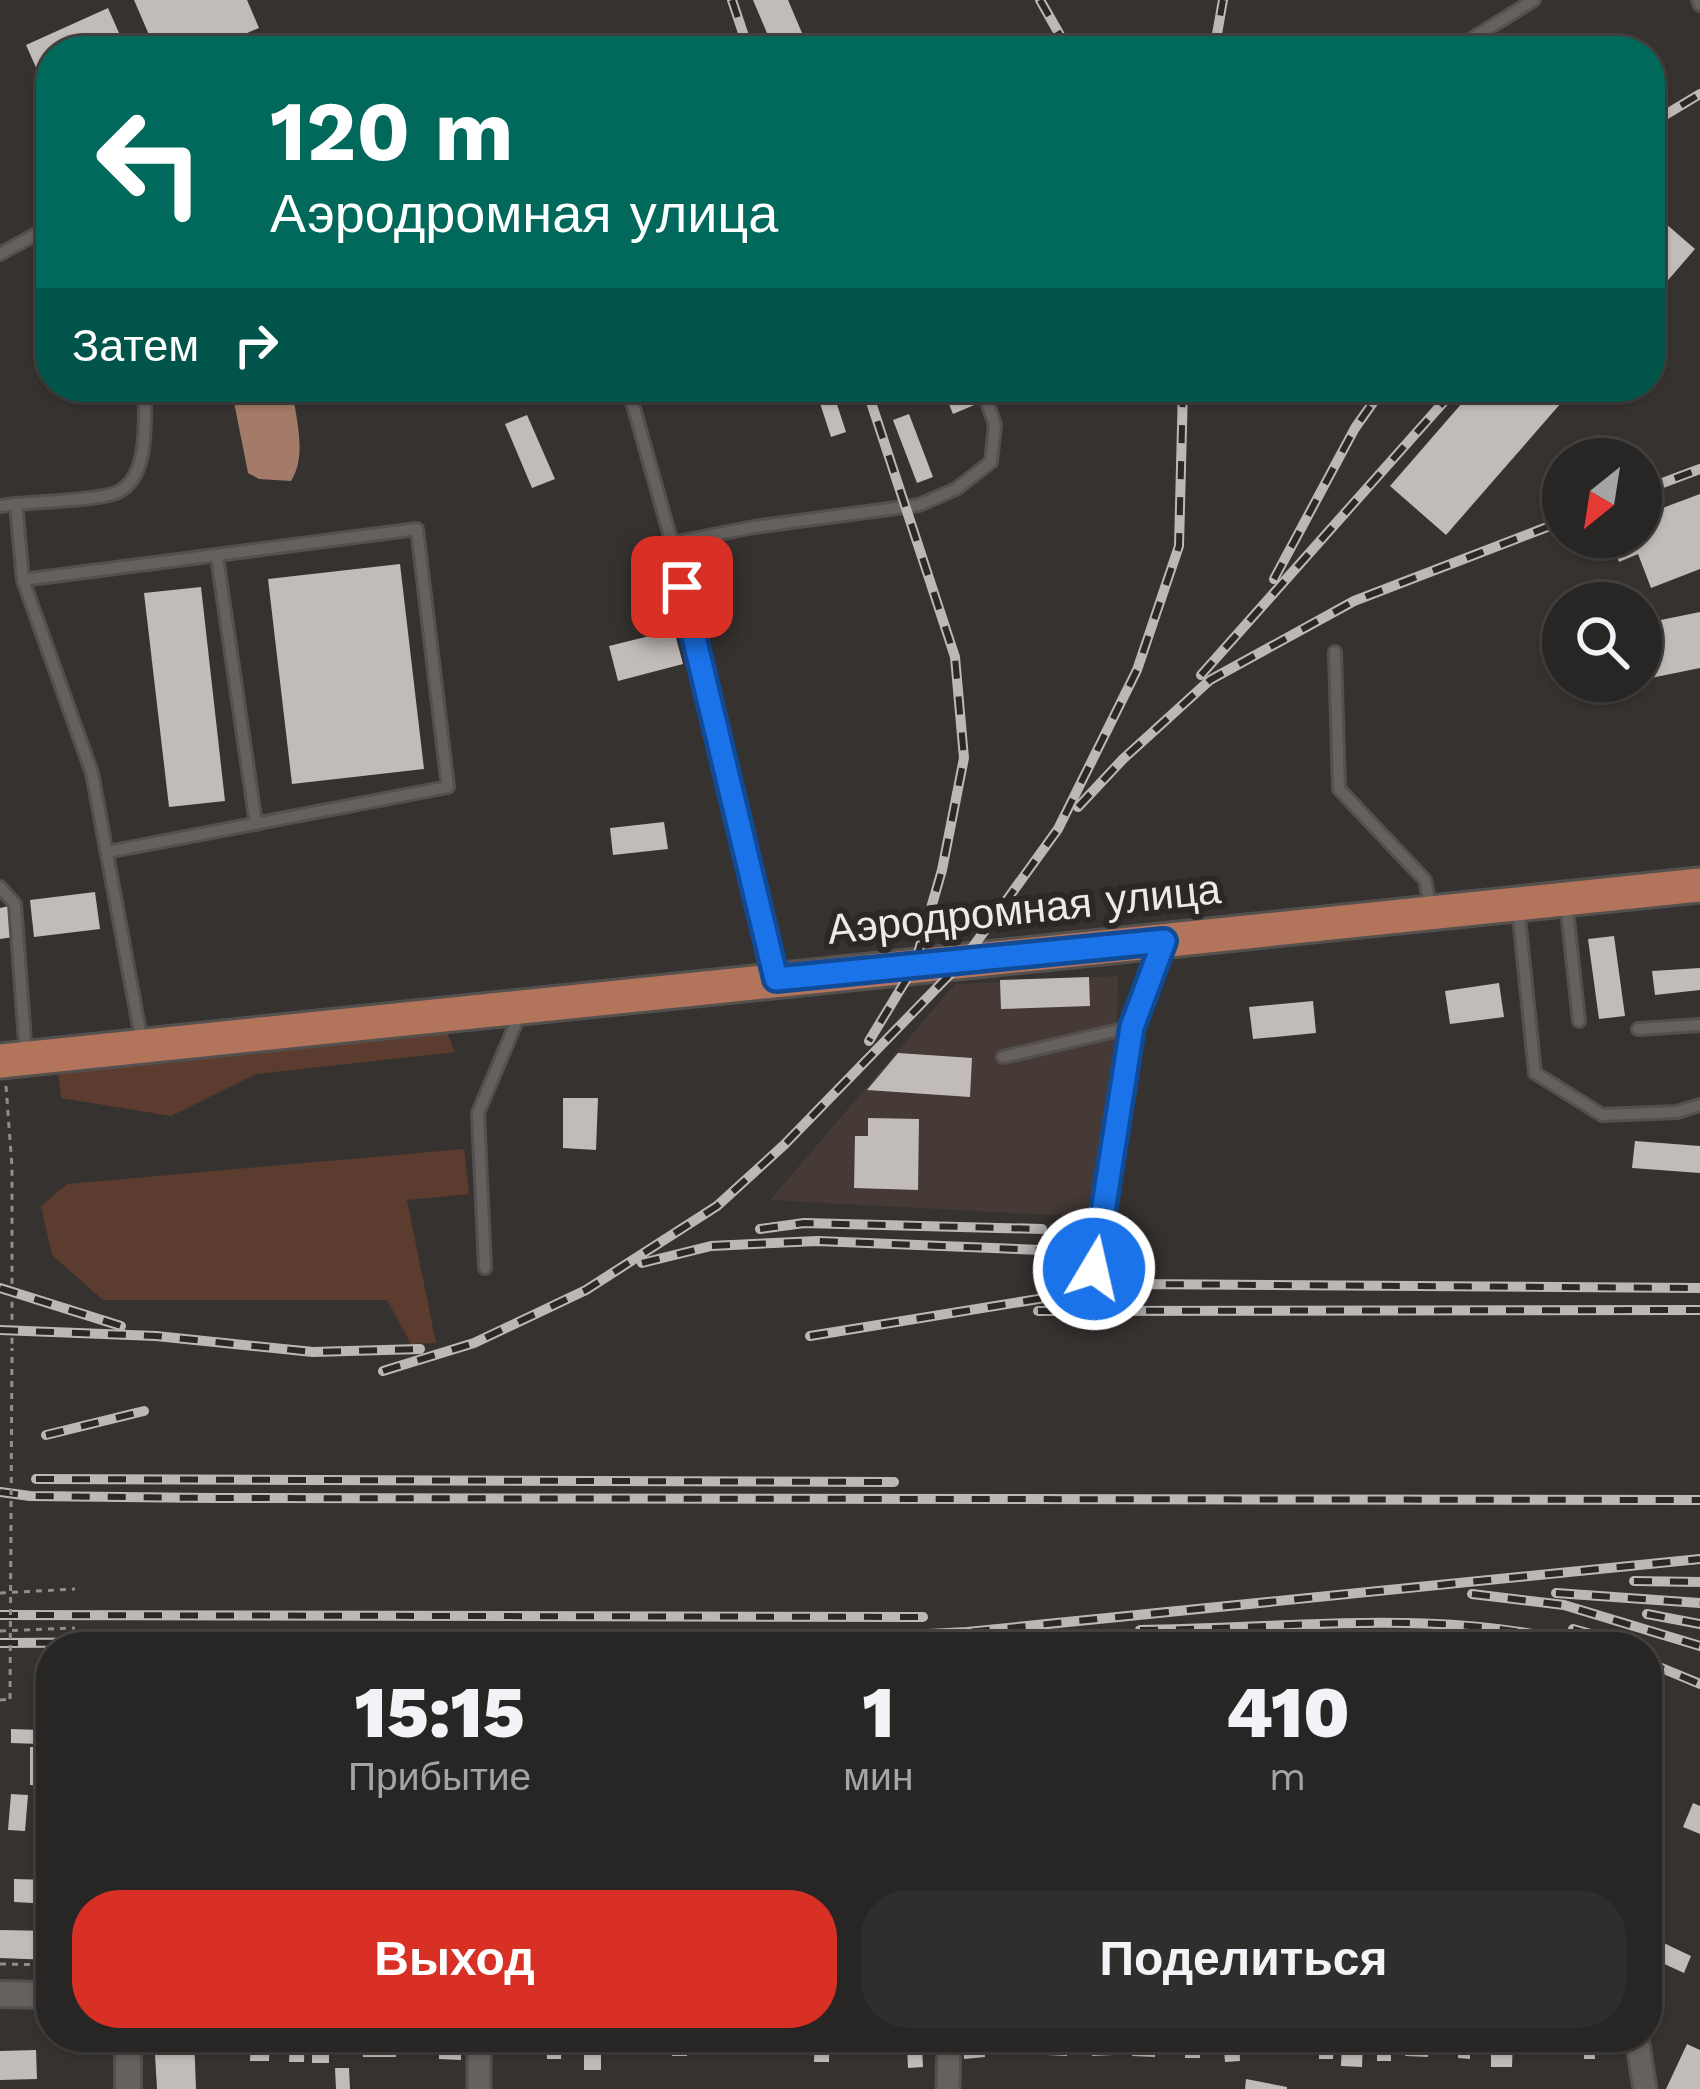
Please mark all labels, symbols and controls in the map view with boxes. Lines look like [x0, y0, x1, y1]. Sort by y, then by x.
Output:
text: 120 m [270, 82, 513, 180]
icon: left [72, 84, 228, 240]
text: Аэродромная улица [270, 182, 778, 245]
icon: right [223, 312, 289, 378]
text: Затем [72, 319, 199, 372]
north arrow [1542, 438, 1662, 558]
map controls [1542, 438, 1662, 702]
pin [631, 536, 733, 638]
icon: arrive [649, 554, 715, 620]
button: search [1542, 582, 1662, 702]
street label: Аэродромная улица [825, 864, 1224, 954]
position arrow [1031, 1206, 1157, 1332]
text: 15:15 [355, 1670, 525, 1754]
text: 1 [862, 1670, 894, 1754]
text: 410 [1225, 1670, 1350, 1754]
text: Прибытие [348, 1754, 531, 1799]
text: мин [843, 1754, 913, 1799]
text: m [1269, 1754, 1306, 1799]
button: Выход [72, 1890, 837, 2028]
button: Поделиться [861, 1890, 1626, 2028]

